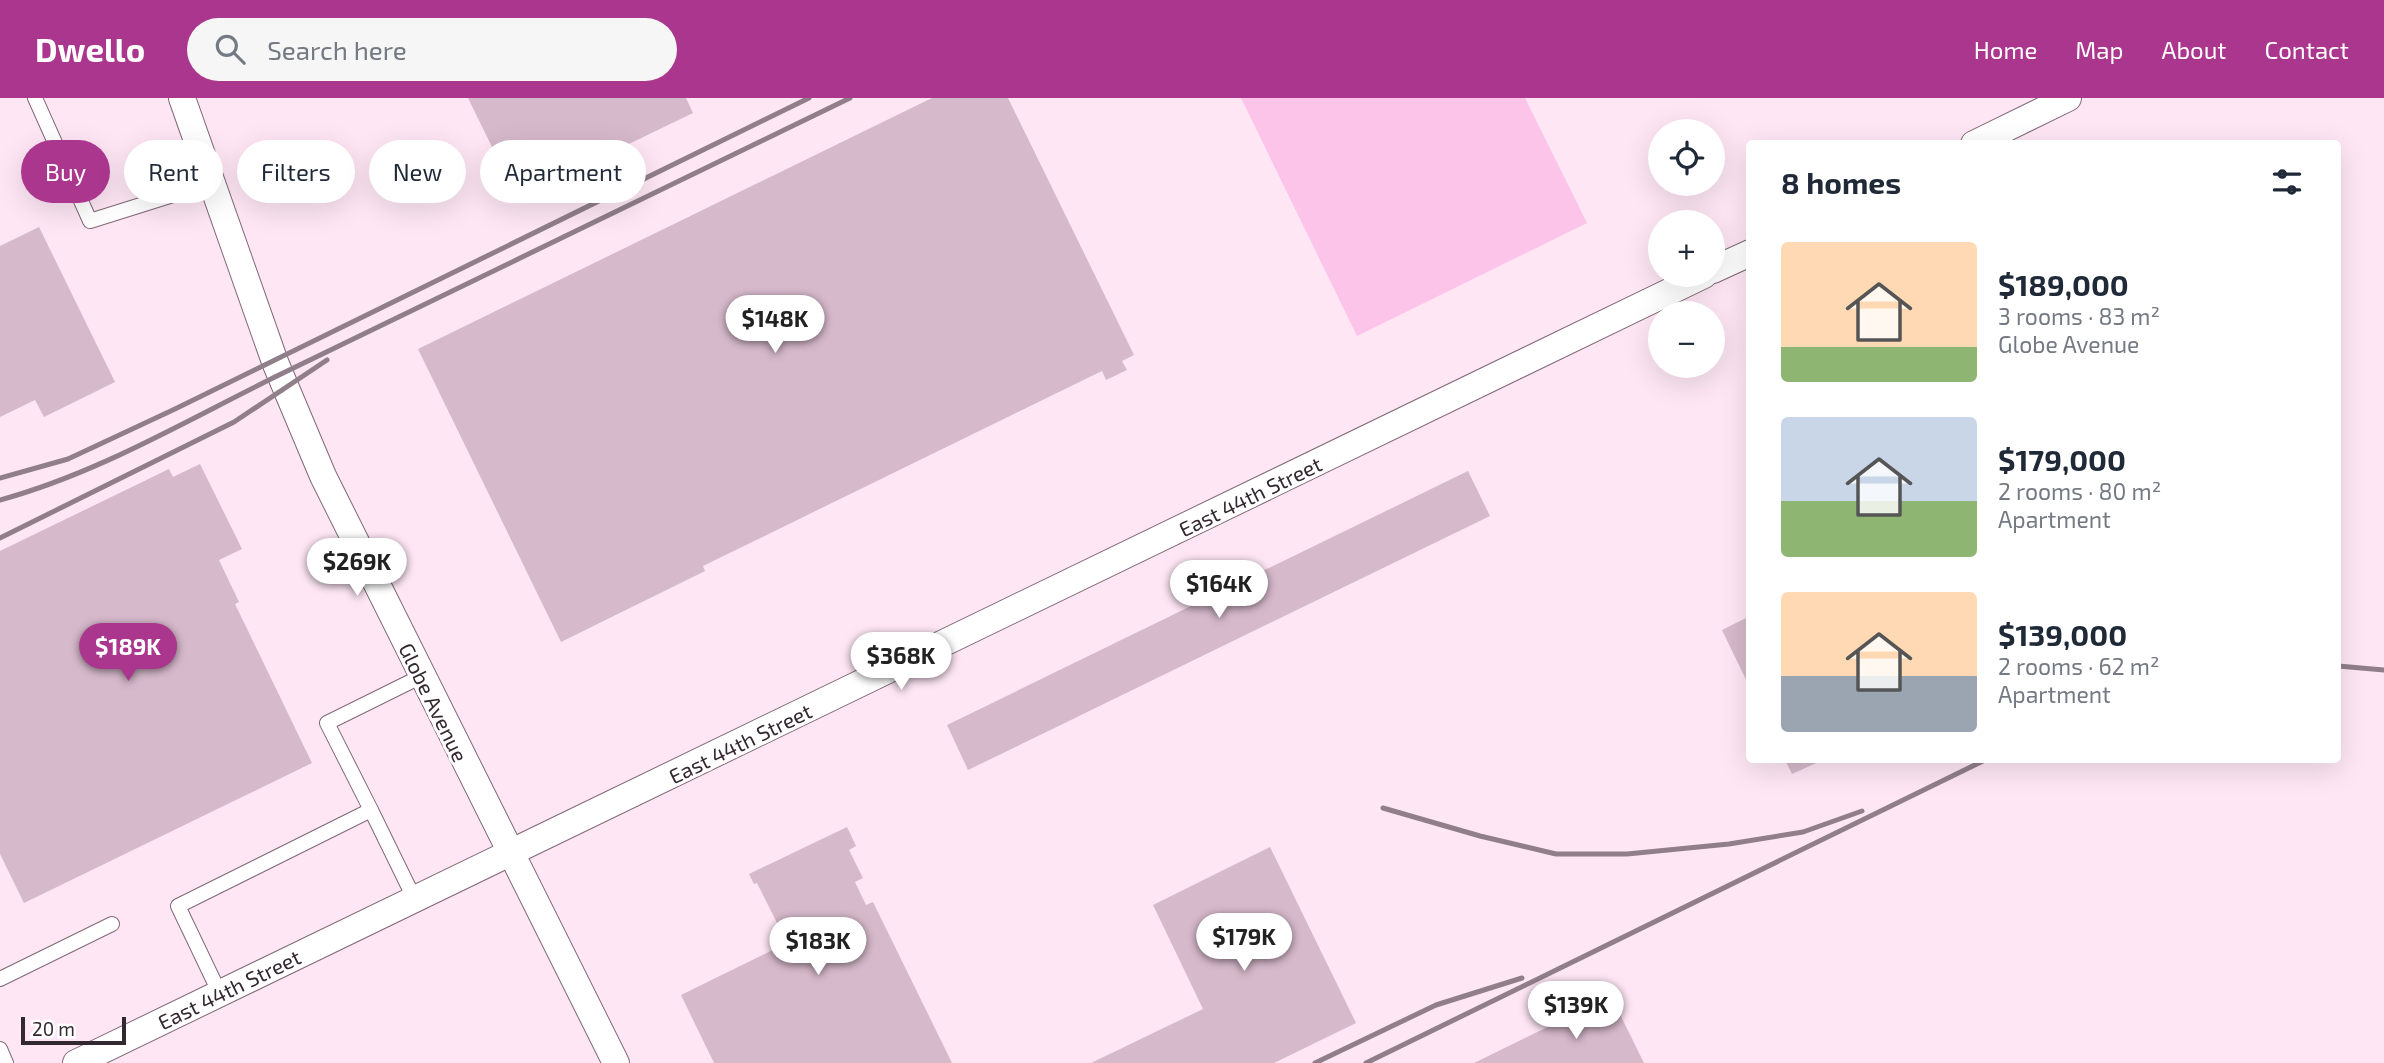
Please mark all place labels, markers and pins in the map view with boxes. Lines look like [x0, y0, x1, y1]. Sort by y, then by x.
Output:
pin: $148K [726, 296, 824, 355]
pin: $269K [308, 538, 406, 598]
pin: $164K [1170, 560, 1268, 620]
pin: $189K [79, 624, 177, 683]
pin: $368K [852, 632, 950, 692]
pin: $179K [1195, 914, 1293, 973]
pin: $183K [769, 918, 867, 977]
pin: $139K [1527, 982, 1625, 1041]

